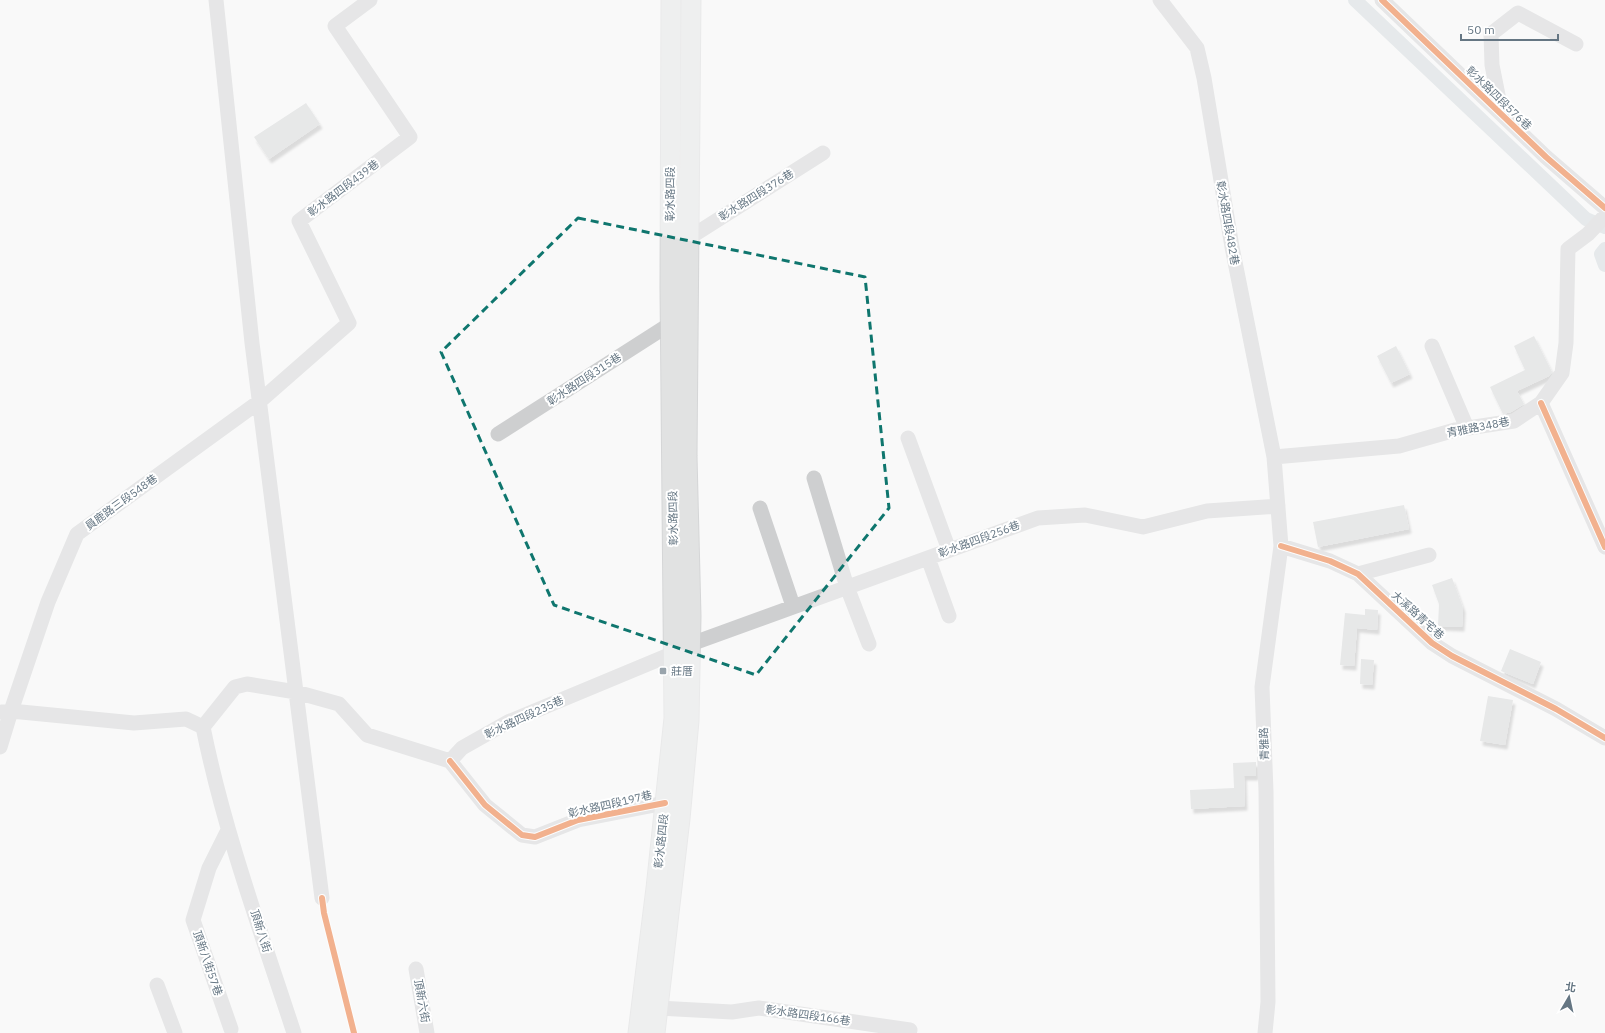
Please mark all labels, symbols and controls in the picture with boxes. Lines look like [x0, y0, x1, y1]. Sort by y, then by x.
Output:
scale bar [1461, 16, 1558, 42]
text: 50 m [1467, 22, 1495, 37]
street label: 彰水路四段576巷 [1463, 63, 1535, 133]
street label: 彰水路四段439巷 [305, 157, 381, 219]
street label: 彰水路四段376巷 [716, 166, 796, 224]
street label: 彰水路四段 [663, 167, 677, 222]
street label: 彰水路四段482巷 [1214, 180, 1242, 266]
street label: 彰水路四段315巷 [544, 350, 624, 408]
street label: 青雅路348巷 [1445, 414, 1511, 440]
street label: 員鹿路三段548巷 [82, 471, 160, 533]
street label: 彰水路四段 [666, 490, 680, 546]
street label: 彰水路四段256巷 [936, 518, 1022, 560]
street label: 大溪路青宅巷 [1389, 588, 1447, 642]
place label: 莊厝 [671, 664, 693, 678]
marker: 莊厝 [658, 666, 668, 676]
street label: 彰水路四段235巷 [482, 693, 566, 741]
street label: 青雅路 [1256, 727, 1272, 761]
street label: 彰水路四段197巷 [567, 788, 653, 820]
street label: 彰水路四段 [651, 813, 671, 869]
street label: 頂新八街 [248, 908, 274, 954]
street label: 頂新八街57巷 [190, 928, 226, 998]
north arrow [1549, 977, 1589, 1017]
street label: 頂新六街 [411, 978, 433, 1024]
text: 北 [1564, 979, 1577, 995]
street label: 彰水路四段166巷 [765, 1002, 851, 1028]

